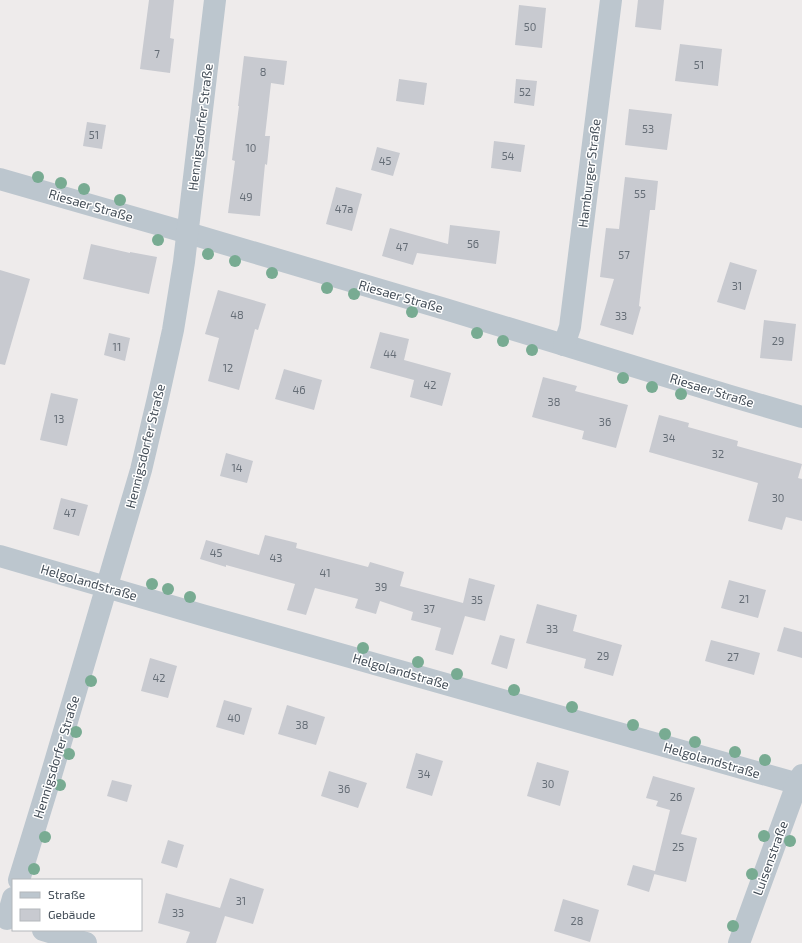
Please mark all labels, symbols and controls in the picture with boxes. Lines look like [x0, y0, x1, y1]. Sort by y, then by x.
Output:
house number: 50 [524, 20, 536, 33]
house number: 7 [154, 47, 160, 60]
house number: 51 [694, 58, 704, 71]
street label: Hennigsdorfer Straße [184, 63, 216, 191]
house number: 8 [260, 65, 266, 78]
house number: 52 [519, 85, 531, 98]
street label: Hamburger Straße [574, 118, 604, 228]
house number: 53 [642, 122, 654, 135]
house number: 51 [89, 128, 99, 141]
house number: 10 [245, 141, 257, 154]
house number: 54 [502, 149, 515, 162]
house number: 45 [379, 154, 391, 167]
street label: Riesaer Straße [47, 185, 135, 225]
house number: 55 [634, 187, 646, 200]
house number: 49 [239, 190, 253, 203]
house number: 47a [335, 202, 353, 215]
house number: 56 [467, 237, 479, 250]
house number: 47 [396, 240, 409, 253]
house number: 57 [618, 248, 630, 261]
street label: Riesaer Straße [357, 276, 445, 316]
house number: 31 [732, 279, 742, 292]
house number: 48 [230, 308, 244, 321]
house number: 33 [615, 309, 627, 322]
house number: 29 [772, 334, 784, 347]
house number: 11 [113, 340, 121, 353]
house number: 44 [383, 347, 397, 360]
house number: 12 [223, 361, 233, 374]
street label: Riesaer Straße [668, 370, 756, 410]
house number: 42 [424, 378, 436, 391]
street label: Hennigsdorfer Straße [122, 382, 168, 510]
house number: 46 [292, 383, 306, 396]
house number: 38 [548, 395, 560, 408]
house number: 13 [54, 412, 64, 425]
house number: 36 [599, 415, 611, 428]
house number: 34 [663, 431, 676, 444]
house number: 32 [712, 447, 724, 460]
house number: 14 [231, 461, 243, 474]
house number: 30 [772, 491, 784, 504]
house number: 47 [64, 506, 77, 519]
house number: 45 [210, 546, 222, 559]
house number: 43 [270, 551, 282, 564]
street label: Helgolandstraße [39, 561, 139, 603]
house number: 41 [319, 566, 331, 579]
house number: 39 [375, 580, 387, 593]
house number: 21 [739, 592, 749, 605]
house number: 35 [471, 593, 483, 606]
house number: 37 [423, 602, 435, 615]
house number: 33 [546, 622, 558, 635]
house number: 29 [597, 649, 609, 662]
street label: Helgolandstraße [351, 650, 451, 692]
house number: 27 [727, 650, 739, 663]
house number: 42 [153, 671, 165, 684]
street label: Hennigsdorfer Straße [30, 694, 82, 820]
house number: 40 [227, 711, 241, 724]
house number: 38 [296, 718, 308, 731]
street label: Helgolandstraße [662, 739, 762, 781]
house number: 34 [418, 767, 431, 780]
house number: 30 [542, 777, 554, 790]
house number: 36 [338, 782, 350, 795]
house number: 26 [670, 790, 682, 803]
street label: Luisenstraße [749, 819, 791, 897]
house number: 25 [672, 840, 684, 853]
legend [12, 879, 142, 931]
text: Straße [48, 887, 85, 901]
house number: 31 [236, 894, 246, 907]
house number: 33 [172, 906, 184, 919]
text: Gebäude [48, 907, 96, 921]
house number: 28 [571, 914, 583, 927]

